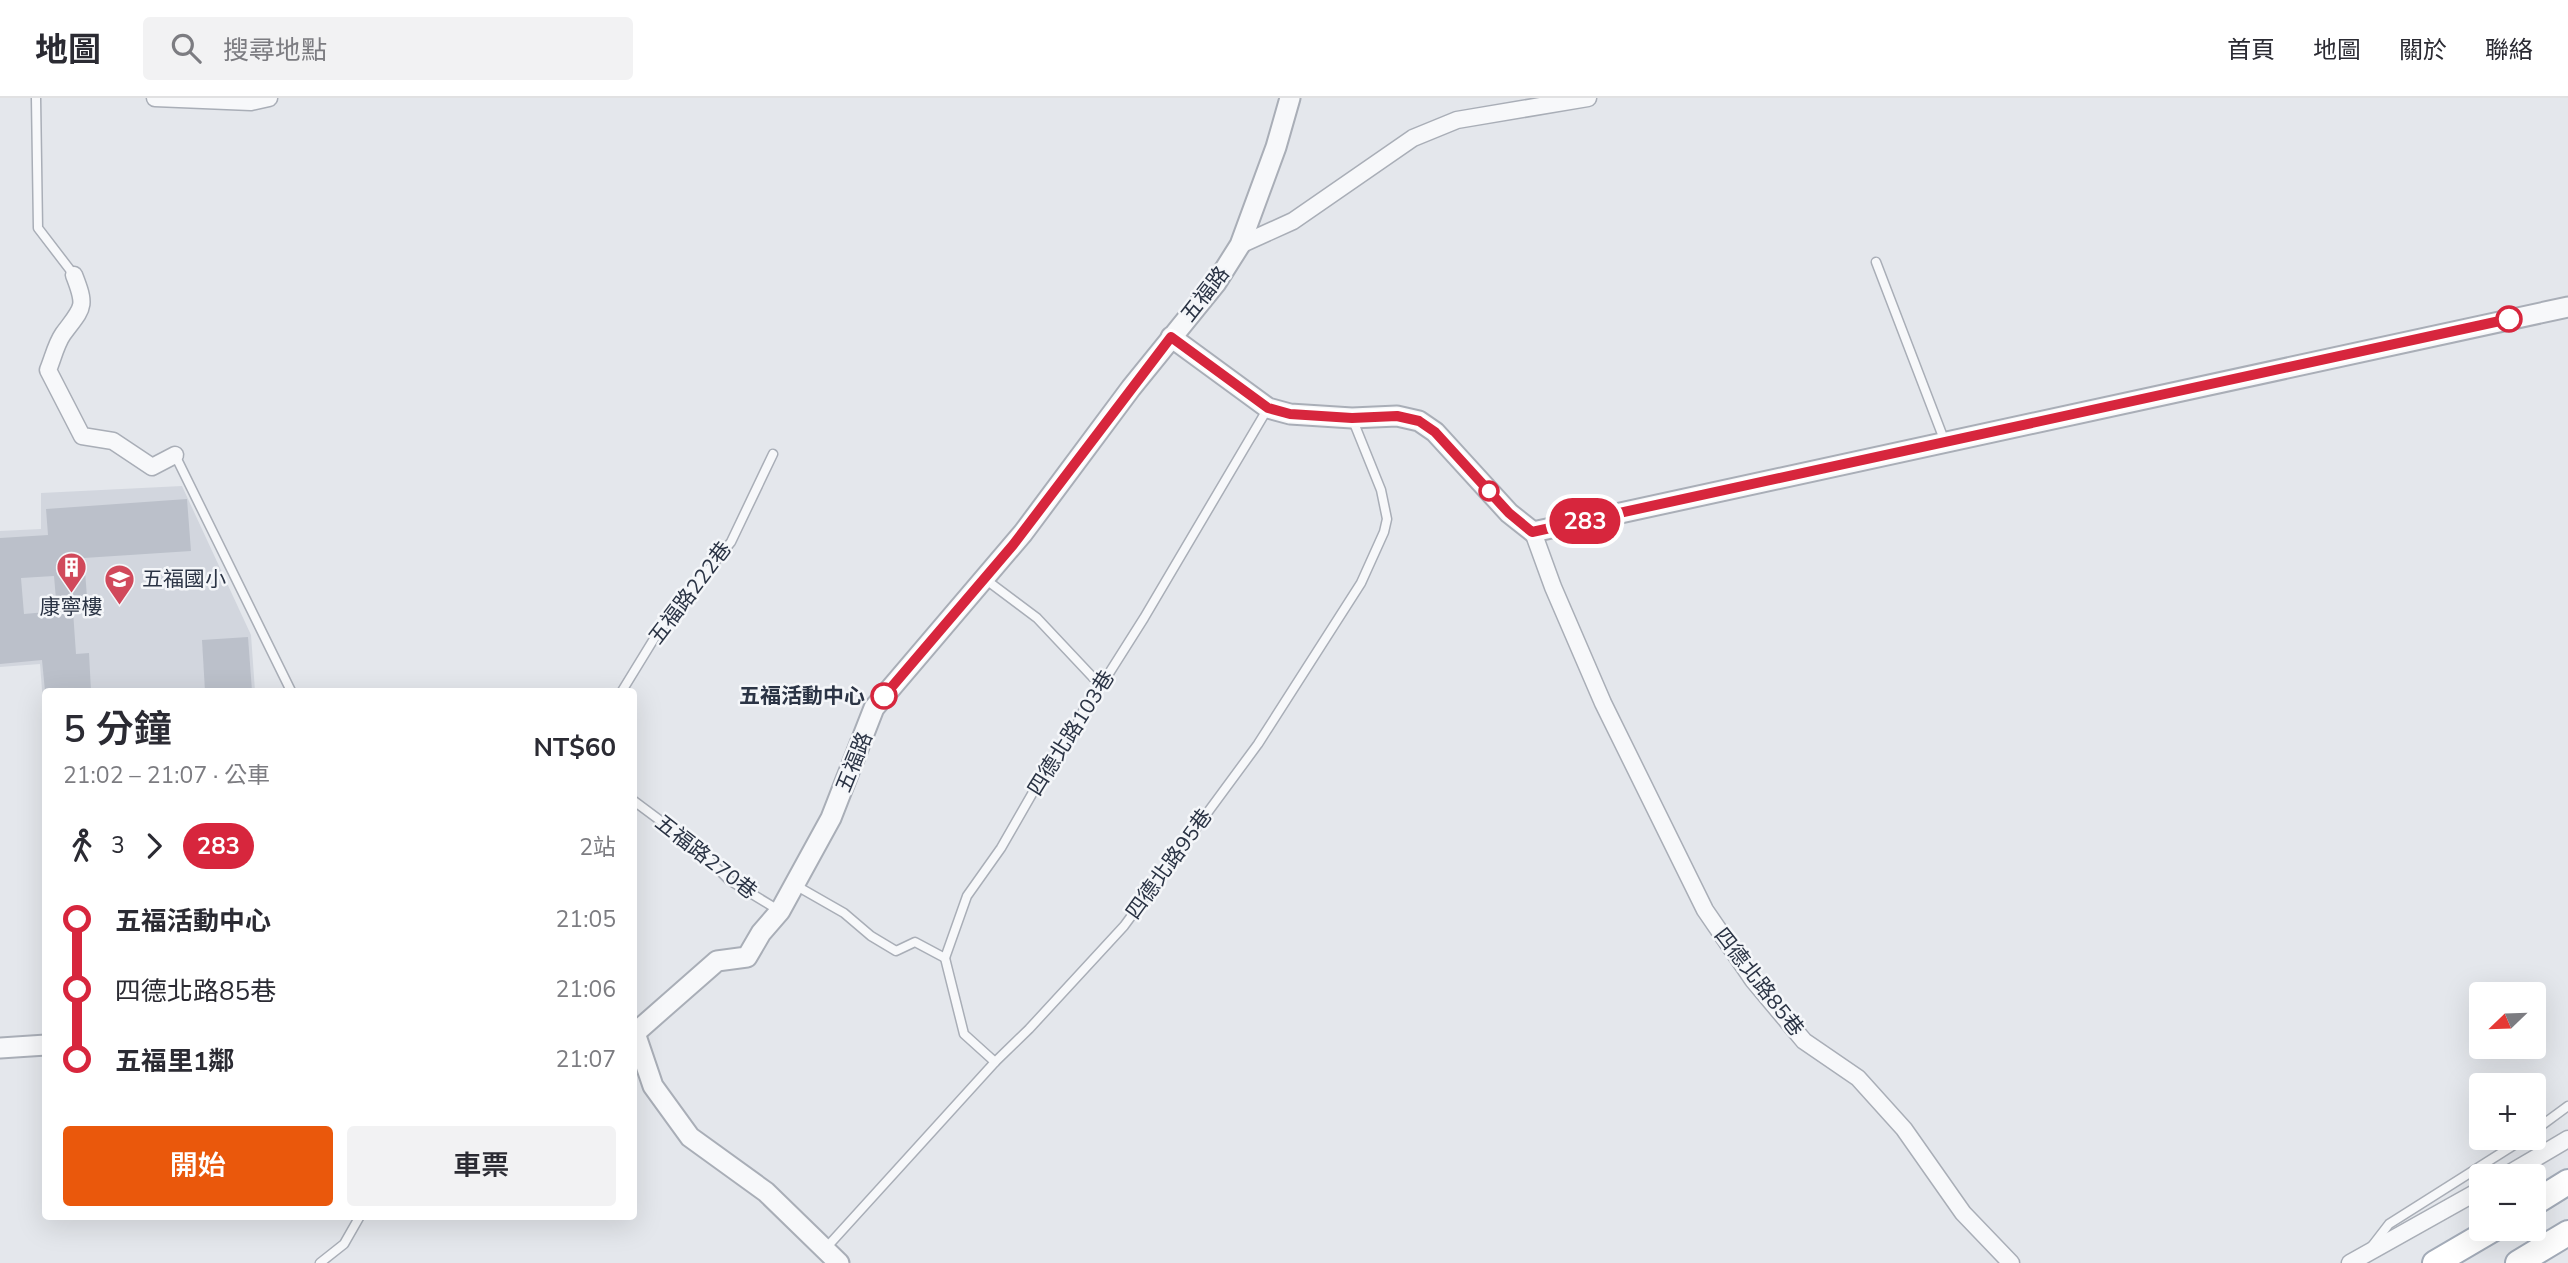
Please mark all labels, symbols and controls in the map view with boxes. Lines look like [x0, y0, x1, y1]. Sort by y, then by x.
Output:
search box [143, 17, 633, 80]
text: 地圖 [35, 28, 101, 73]
icon: search [167, 29, 205, 67]
text: 搜尋地點 [223, 33, 327, 68]
text: 首頁 [2227, 34, 2275, 66]
text: 地圖 [2313, 34, 2361, 66]
text: 關於 [2399, 34, 2447, 66]
text: 聯絡 [2485, 34, 2533, 66]
street label: 五福路 [1175, 261, 1235, 327]
unlabelled marker [2496, 306, 2522, 332]
unlabelled marker [1479, 481, 1499, 501]
line badge: 283 [1545, 498, 1625, 544]
text: 283 [1563, 505, 1607, 537]
street label: 五福路222巷 [642, 536, 738, 650]
building icon: 康寧樓 [54, 550, 88, 594]
school or university icon: 五福國小 [102, 562, 136, 606]
place label: 五福國小 [142, 565, 226, 593]
place label: 康寧樓 [40, 593, 103, 621]
street label: 四德北路103巷 [1021, 665, 1121, 801]
place label: 五福活動中心 [739, 682, 865, 710]
marker: 五福活動中心 [871, 683, 897, 709]
text: 5 分鐘 [63, 704, 172, 755]
street label: 五福路 [829, 728, 879, 796]
text: NT$60 [534, 730, 616, 765]
text: 21:02 – 21:07 · 公車 [63, 760, 270, 791]
street label: 四德北路95巷 [1119, 803, 1219, 925]
street label: 五福路270巷 [649, 808, 763, 906]
icon: walk [63, 827, 101, 865]
icon: forward [135, 827, 173, 865]
text: 3 [111, 830, 125, 861]
text: 283 [197, 830, 240, 862]
text: 2站 [579, 832, 616, 863]
text: 五福活動中心 [115, 904, 271, 939]
text: 21:05 [556, 904, 616, 935]
street label: 四德北路85巷 [1708, 922, 1810, 1042]
text: 四德北路85巷 [115, 974, 276, 1009]
text: 21:06 [556, 974, 616, 1005]
north arrow [2469, 982, 2546, 1059]
map controls [2469, 982, 2546, 1241]
text: 五福里1鄰 [115, 1044, 235, 1079]
text: 21:07 [556, 1044, 616, 1075]
button: + [2469, 1073, 2546, 1150]
button: 開始 [63, 1126, 333, 1206]
button: 車票 [347, 1126, 616, 1206]
button: − [2469, 1164, 2546, 1241]

